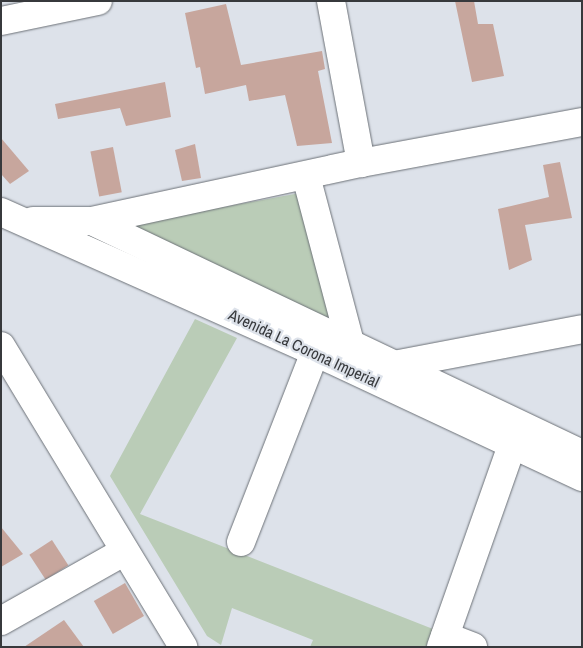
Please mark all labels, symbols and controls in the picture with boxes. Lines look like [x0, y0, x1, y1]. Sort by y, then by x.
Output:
street label: Avenida La Corona Imperial [226, 305, 382, 391]

